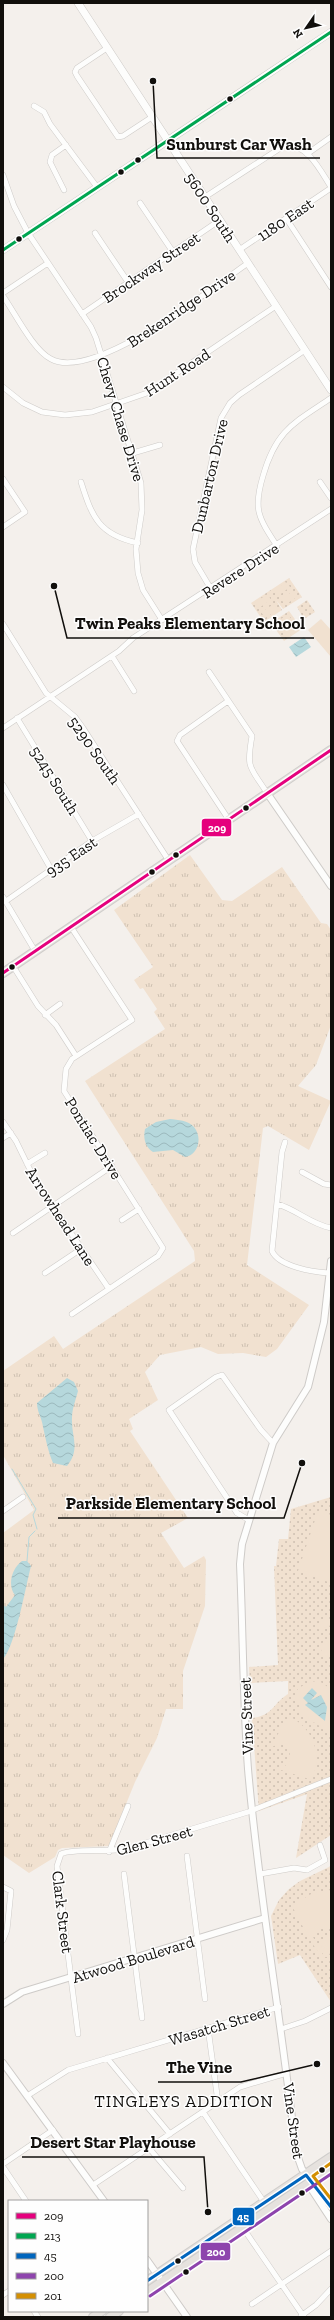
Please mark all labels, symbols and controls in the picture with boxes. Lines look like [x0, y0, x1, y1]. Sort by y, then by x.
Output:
north arrow [286, 8, 326, 48]
text: N [290, 26, 306, 40]
unlabelled marker [225, 94, 235, 104]
callout: Sunburst Car Wash [157, 129, 320, 158]
text: Sunburst Car Wash [166, 134, 312, 154]
unlabelled marker [133, 155, 143, 165]
unlabelled marker [116, 167, 126, 177]
street label: 5600 South [181, 169, 240, 246]
street label: 1180 East [253, 194, 317, 245]
street label: Brockway Street [99, 228, 204, 307]
unlabelled marker [14, 234, 24, 244]
street label: Brekenridge Drive [124, 265, 239, 352]
street label: Hunt Road [141, 344, 214, 401]
street label: Chevy Chase Drive [93, 355, 148, 484]
street label: Dunbarton Drive [187, 417, 232, 535]
street label: Revere Drive [198, 539, 282, 602]
callout: Twin Peaks Elementary School [67, 609, 314, 638]
text: Twin Peaks Elementary School [75, 613, 305, 633]
street label: 5290 South [64, 713, 125, 788]
street label: 5245 South [26, 742, 83, 818]
unlabelled marker [241, 803, 251, 813]
line badge: 209 [201, 818, 232, 837]
text: 209 [208, 822, 226, 835]
street label: 935 East [42, 832, 101, 881]
unlabelled marker [171, 850, 181, 860]
unlabelled marker [147, 867, 157, 877]
unlabelled marker [7, 962, 17, 972]
street label: Pontiac Drive [61, 1094, 126, 1183]
street label: Arrowhead Lane [22, 1163, 100, 1269]
callout: Parkside Elementary School [58, 1489, 284, 1518]
text: Parkside Elementary School [66, 1493, 276, 1513]
street label: Vine Street [236, 1677, 257, 1756]
street label: Glen Street [114, 1821, 194, 1860]
street label: Clark Street [48, 1870, 77, 1954]
street label: Atwood Boulevard [70, 1932, 197, 1987]
street label: Wasatch Street [166, 2001, 272, 2050]
callout: The Vine [158, 2053, 241, 2082]
text: The Vine [166, 2057, 232, 2077]
street label: Vine Street [279, 2081, 308, 2161]
district label: TINGLEYS ADDITION [94, 2091, 274, 2111]
callout: Desert Star Playhouse [22, 2128, 204, 2157]
text: Desert Star Playhouse [30, 2132, 196, 2152]
unlabelled marker [317, 2165, 327, 2175]
unlabelled marker [297, 2188, 307, 2198]
legend [8, 2200, 148, 2312]
line badge: 45 [232, 2207, 255, 2226]
text: 209 [44, 2209, 63, 2223]
text: 45 [237, 2211, 249, 2224]
text: 213 [44, 2229, 61, 2243]
line badge: 200 [200, 2242, 231, 2261]
text: 200 [207, 2246, 225, 2259]
text: 45 [44, 2249, 57, 2263]
unlabelled marker [173, 2256, 183, 2266]
unlabelled marker [181, 2267, 191, 2277]
text: 200 [44, 2269, 64, 2283]
text: 201 [44, 2289, 62, 2303]

